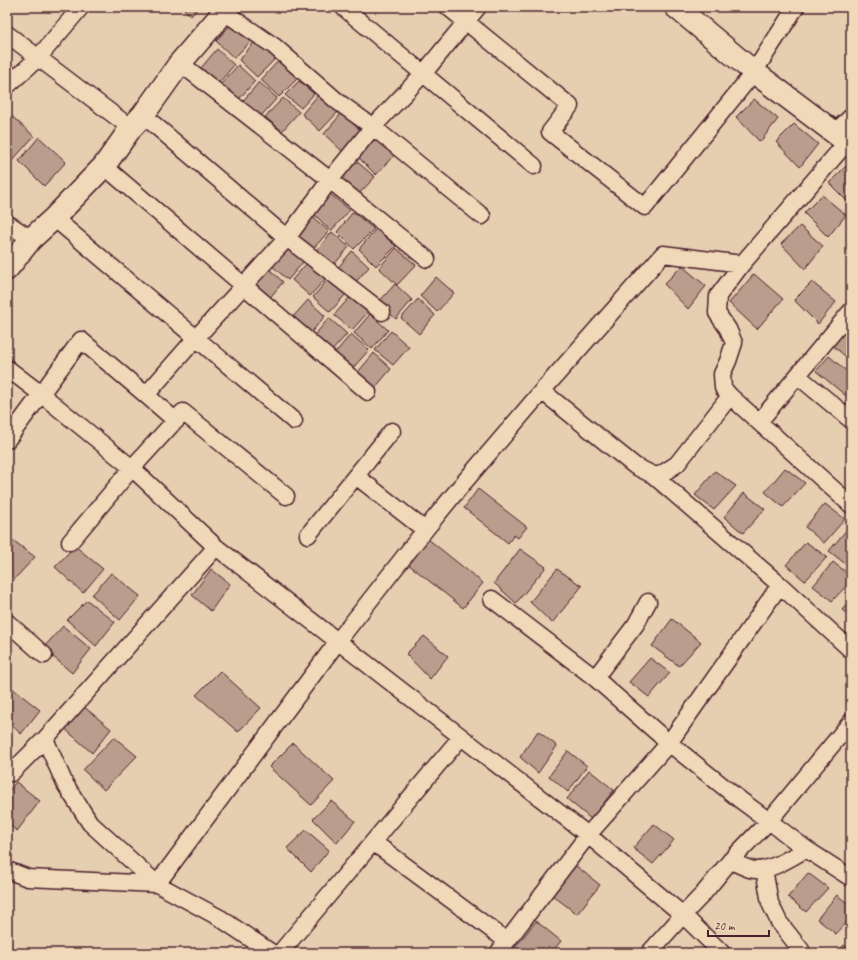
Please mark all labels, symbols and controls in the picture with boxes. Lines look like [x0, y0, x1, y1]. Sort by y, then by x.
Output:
scale bar [708, 912, 769, 938]
text: 20 m [714, 918, 736, 934]

